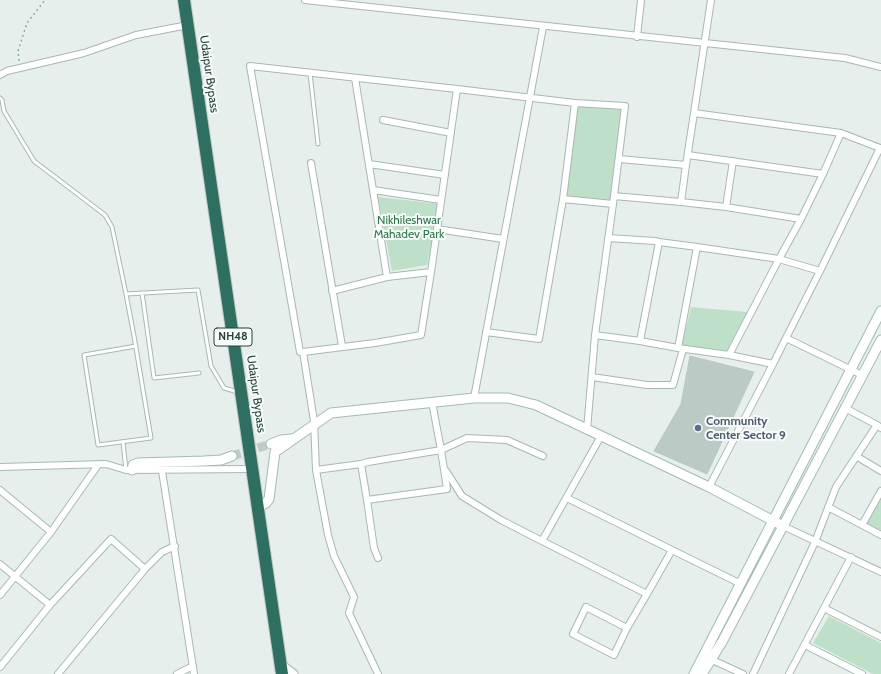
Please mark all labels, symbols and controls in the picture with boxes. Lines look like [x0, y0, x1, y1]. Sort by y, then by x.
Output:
street label: Udaipur Bypass [196, 34, 222, 114]
park label: Nikhileshwar Mahadev Park [374, 213, 444, 241]
road number: NH48 [214, 328, 252, 346]
street label: Udaipur Bypass [243, 354, 269, 434]
place label: Community Center Sector 9 [706, 414, 786, 442]
marker: Community Center Sector 9 [693, 423, 703, 433]

